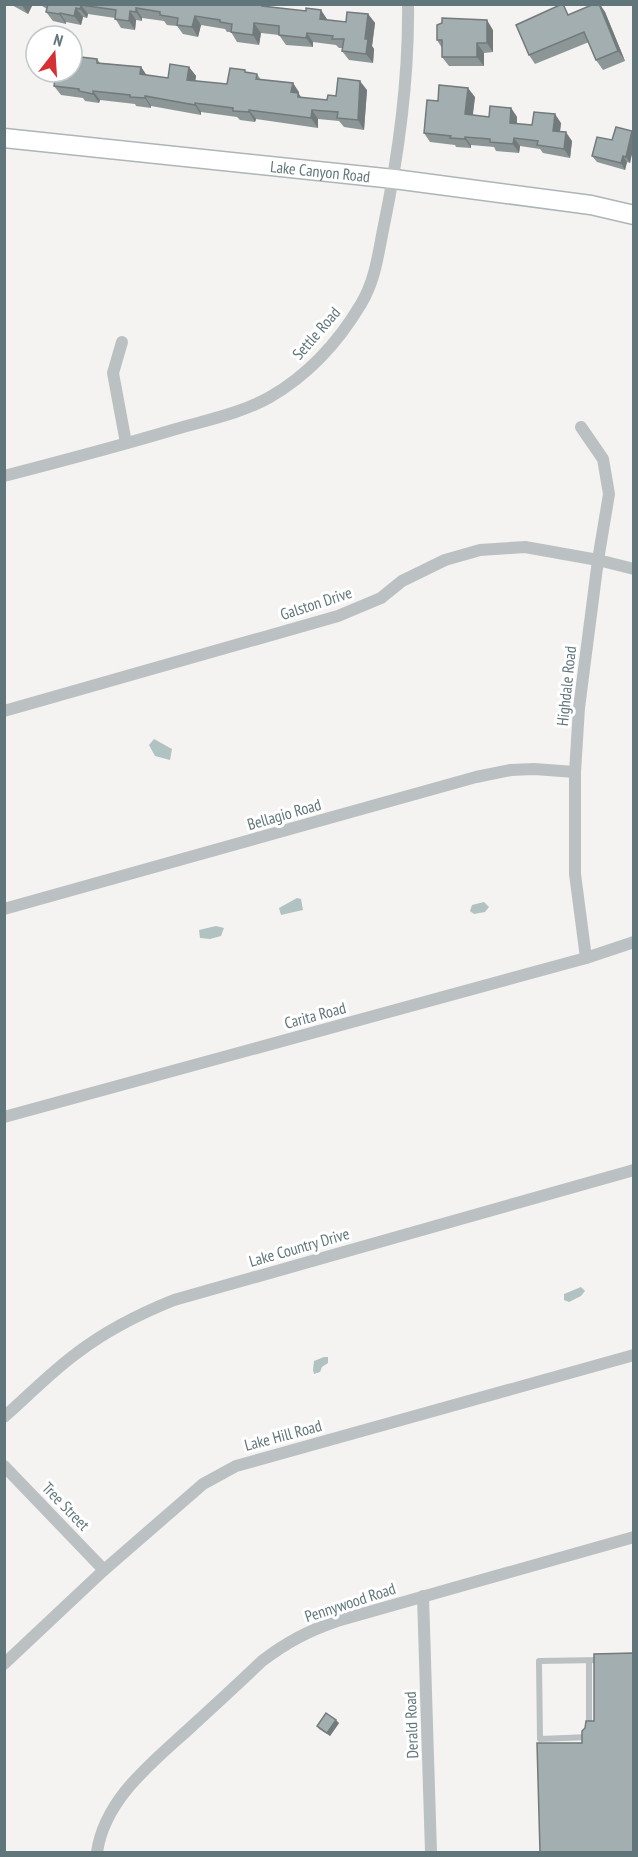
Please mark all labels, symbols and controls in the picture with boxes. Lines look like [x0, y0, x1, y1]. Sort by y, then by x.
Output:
north arrow [24, 24, 84, 84]
text: N [51, 29, 65, 50]
street label: Lake Canyon Road [269, 156, 371, 186]
street label: Settle Road [288, 303, 344, 363]
street label: Galston Drive [278, 582, 354, 624]
street label: Highdale Road [552, 645, 580, 727]
street label: Bellagio Road [245, 794, 323, 834]
street label: Carita Road [282, 997, 348, 1033]
street label: Lake Country Drive [247, 1223, 351, 1271]
street label: Lake Hill Road [242, 1415, 324, 1455]
street label: Tree Street [38, 1478, 94, 1535]
street label: Pennywood Road [302, 1578, 398, 1626]
street label: Derald Road [400, 1691, 422, 1759]

